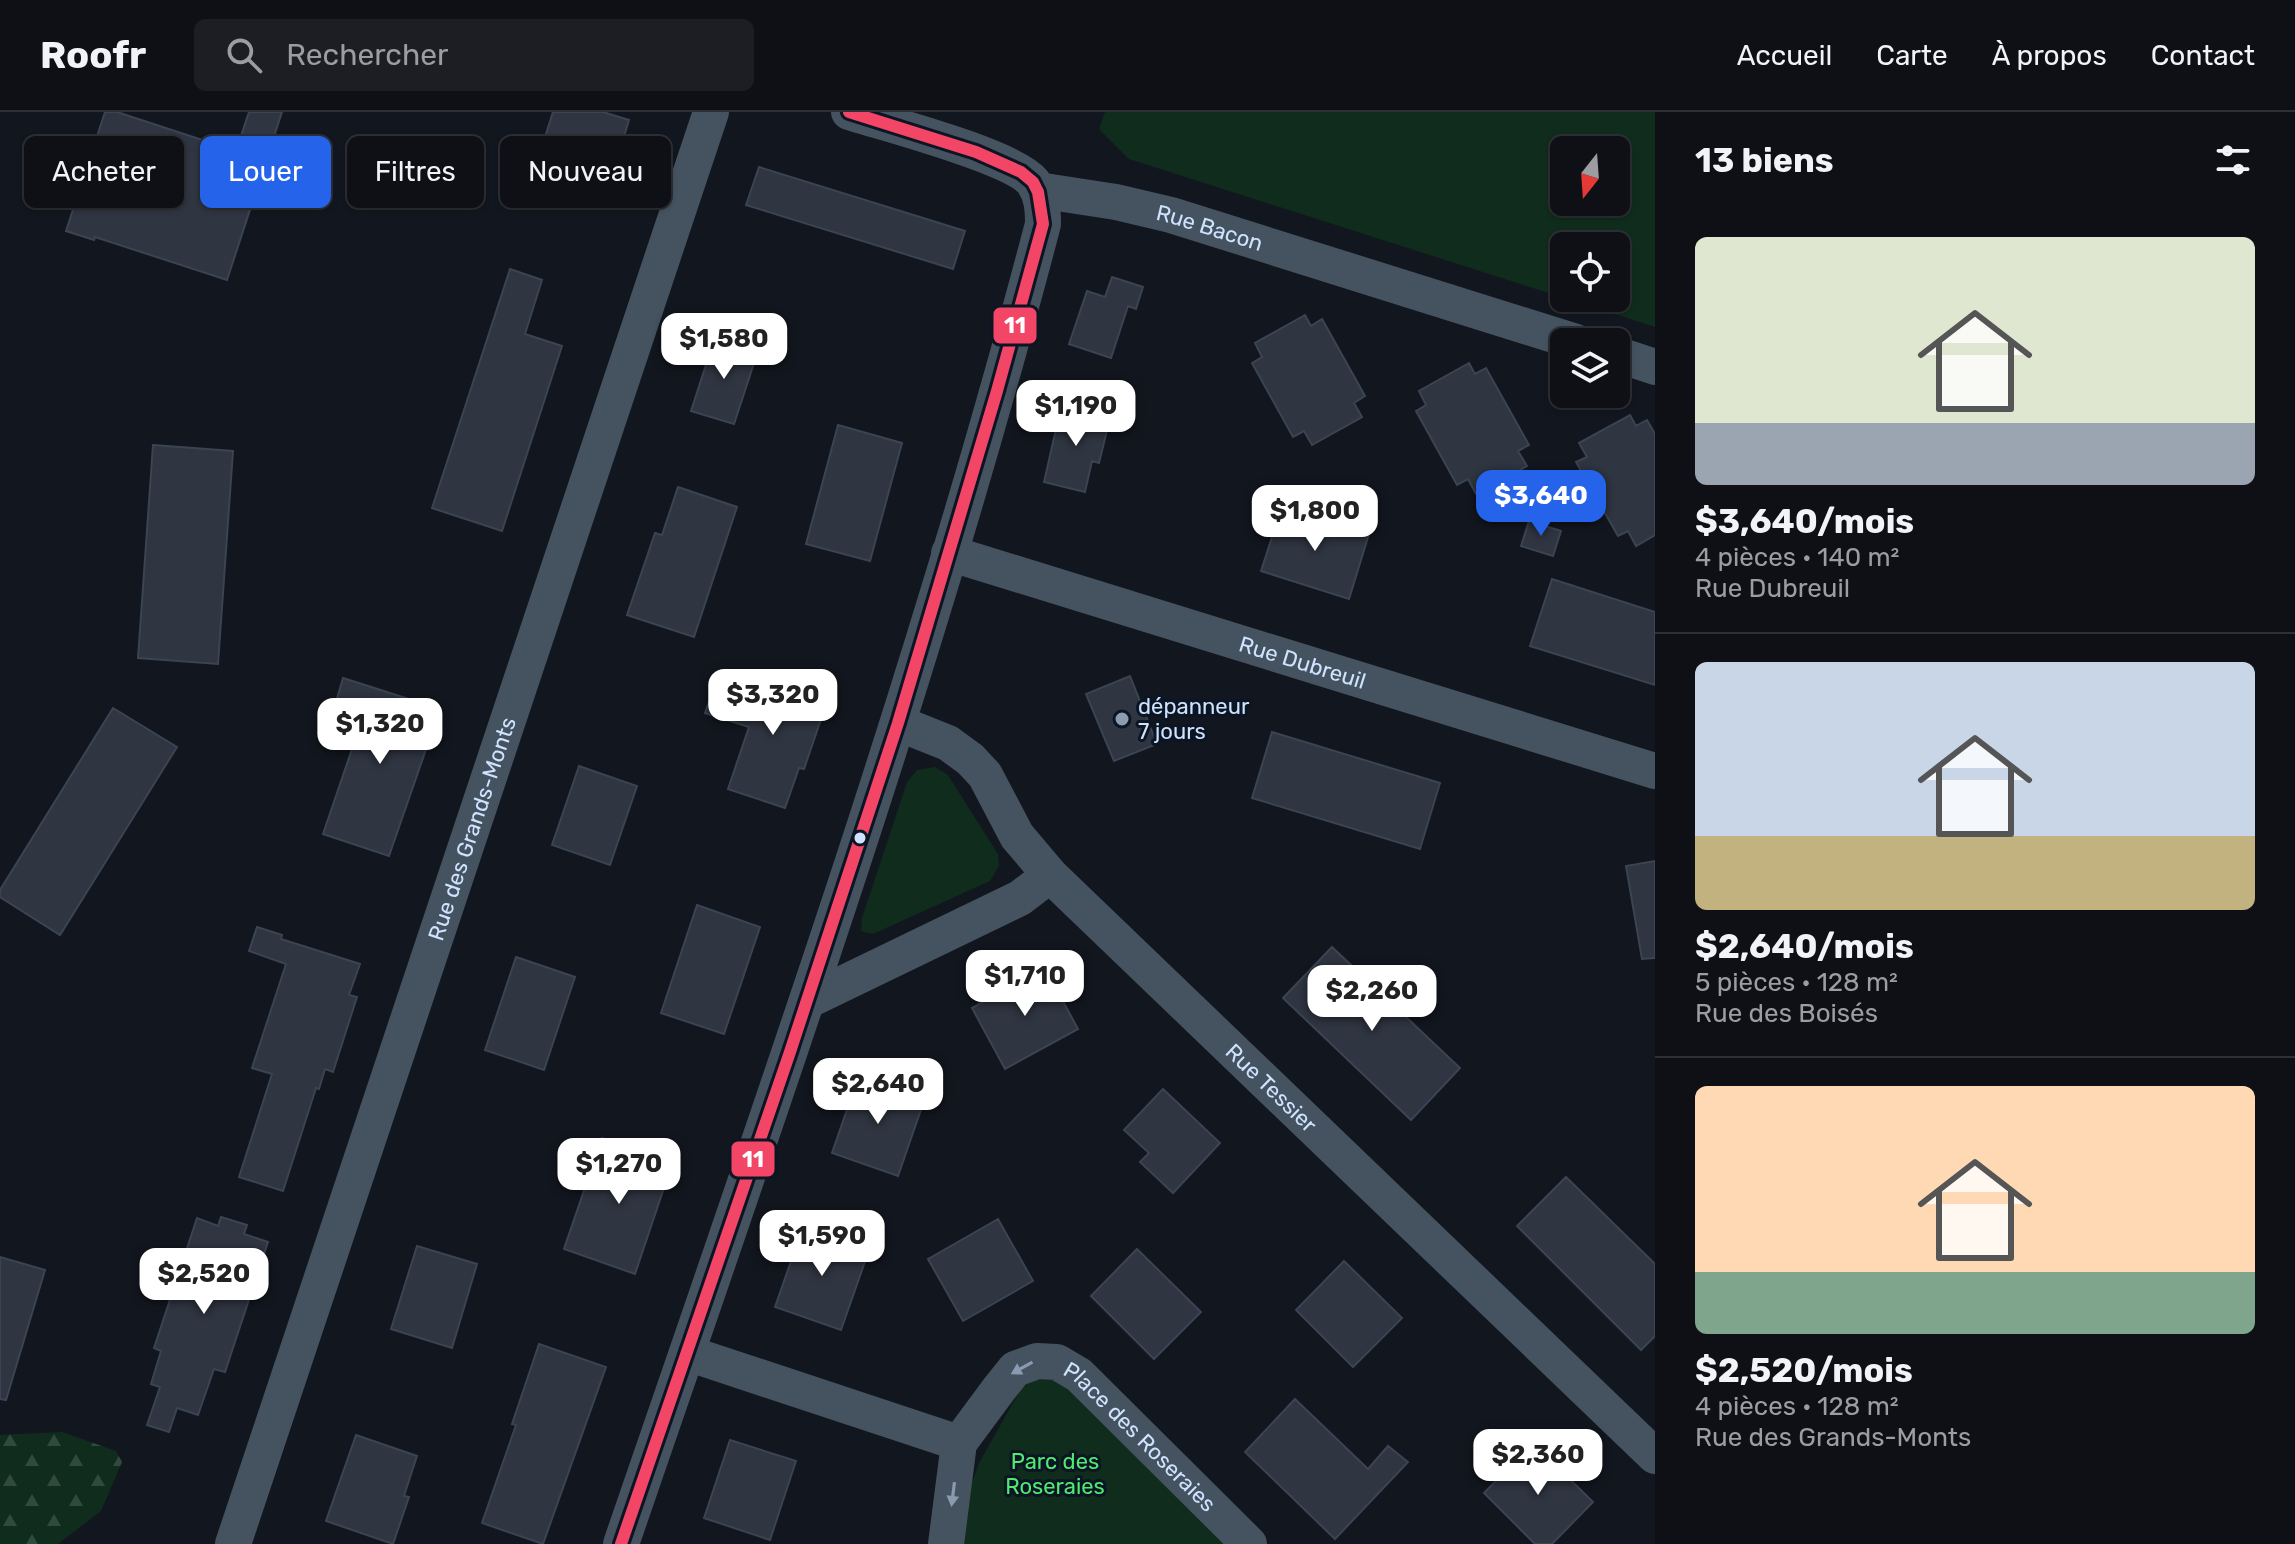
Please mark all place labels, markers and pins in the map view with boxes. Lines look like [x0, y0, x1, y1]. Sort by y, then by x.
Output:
pin: $1,580 [659, 313, 789, 381]
pin: $1,190 [1011, 380, 1141, 448]
pin: $3,640 [1476, 470, 1606, 538]
pin: $1,800 [1250, 485, 1380, 553]
pin: $3,320 [708, 669, 838, 737]
place label: dépanneur 7 jours [1138, 693, 1250, 745]
pin: $1,320 [315, 698, 445, 766]
marker: dépanneur 7 jours [1113, 710, 1131, 728]
unlabelled marker [852, 830, 868, 846]
pin: $1,710 [960, 950, 1090, 1018]
pin: $2,260 [1307, 965, 1437, 1033]
pin: $2,640 [813, 1058, 943, 1126]
pin: $1,270 [554, 1138, 684, 1206]
pin: $1,590 [757, 1210, 887, 1278]
pin: $2,520 [139, 1248, 269, 1316]
pin: $2,360 [1473, 1429, 1603, 1497]

